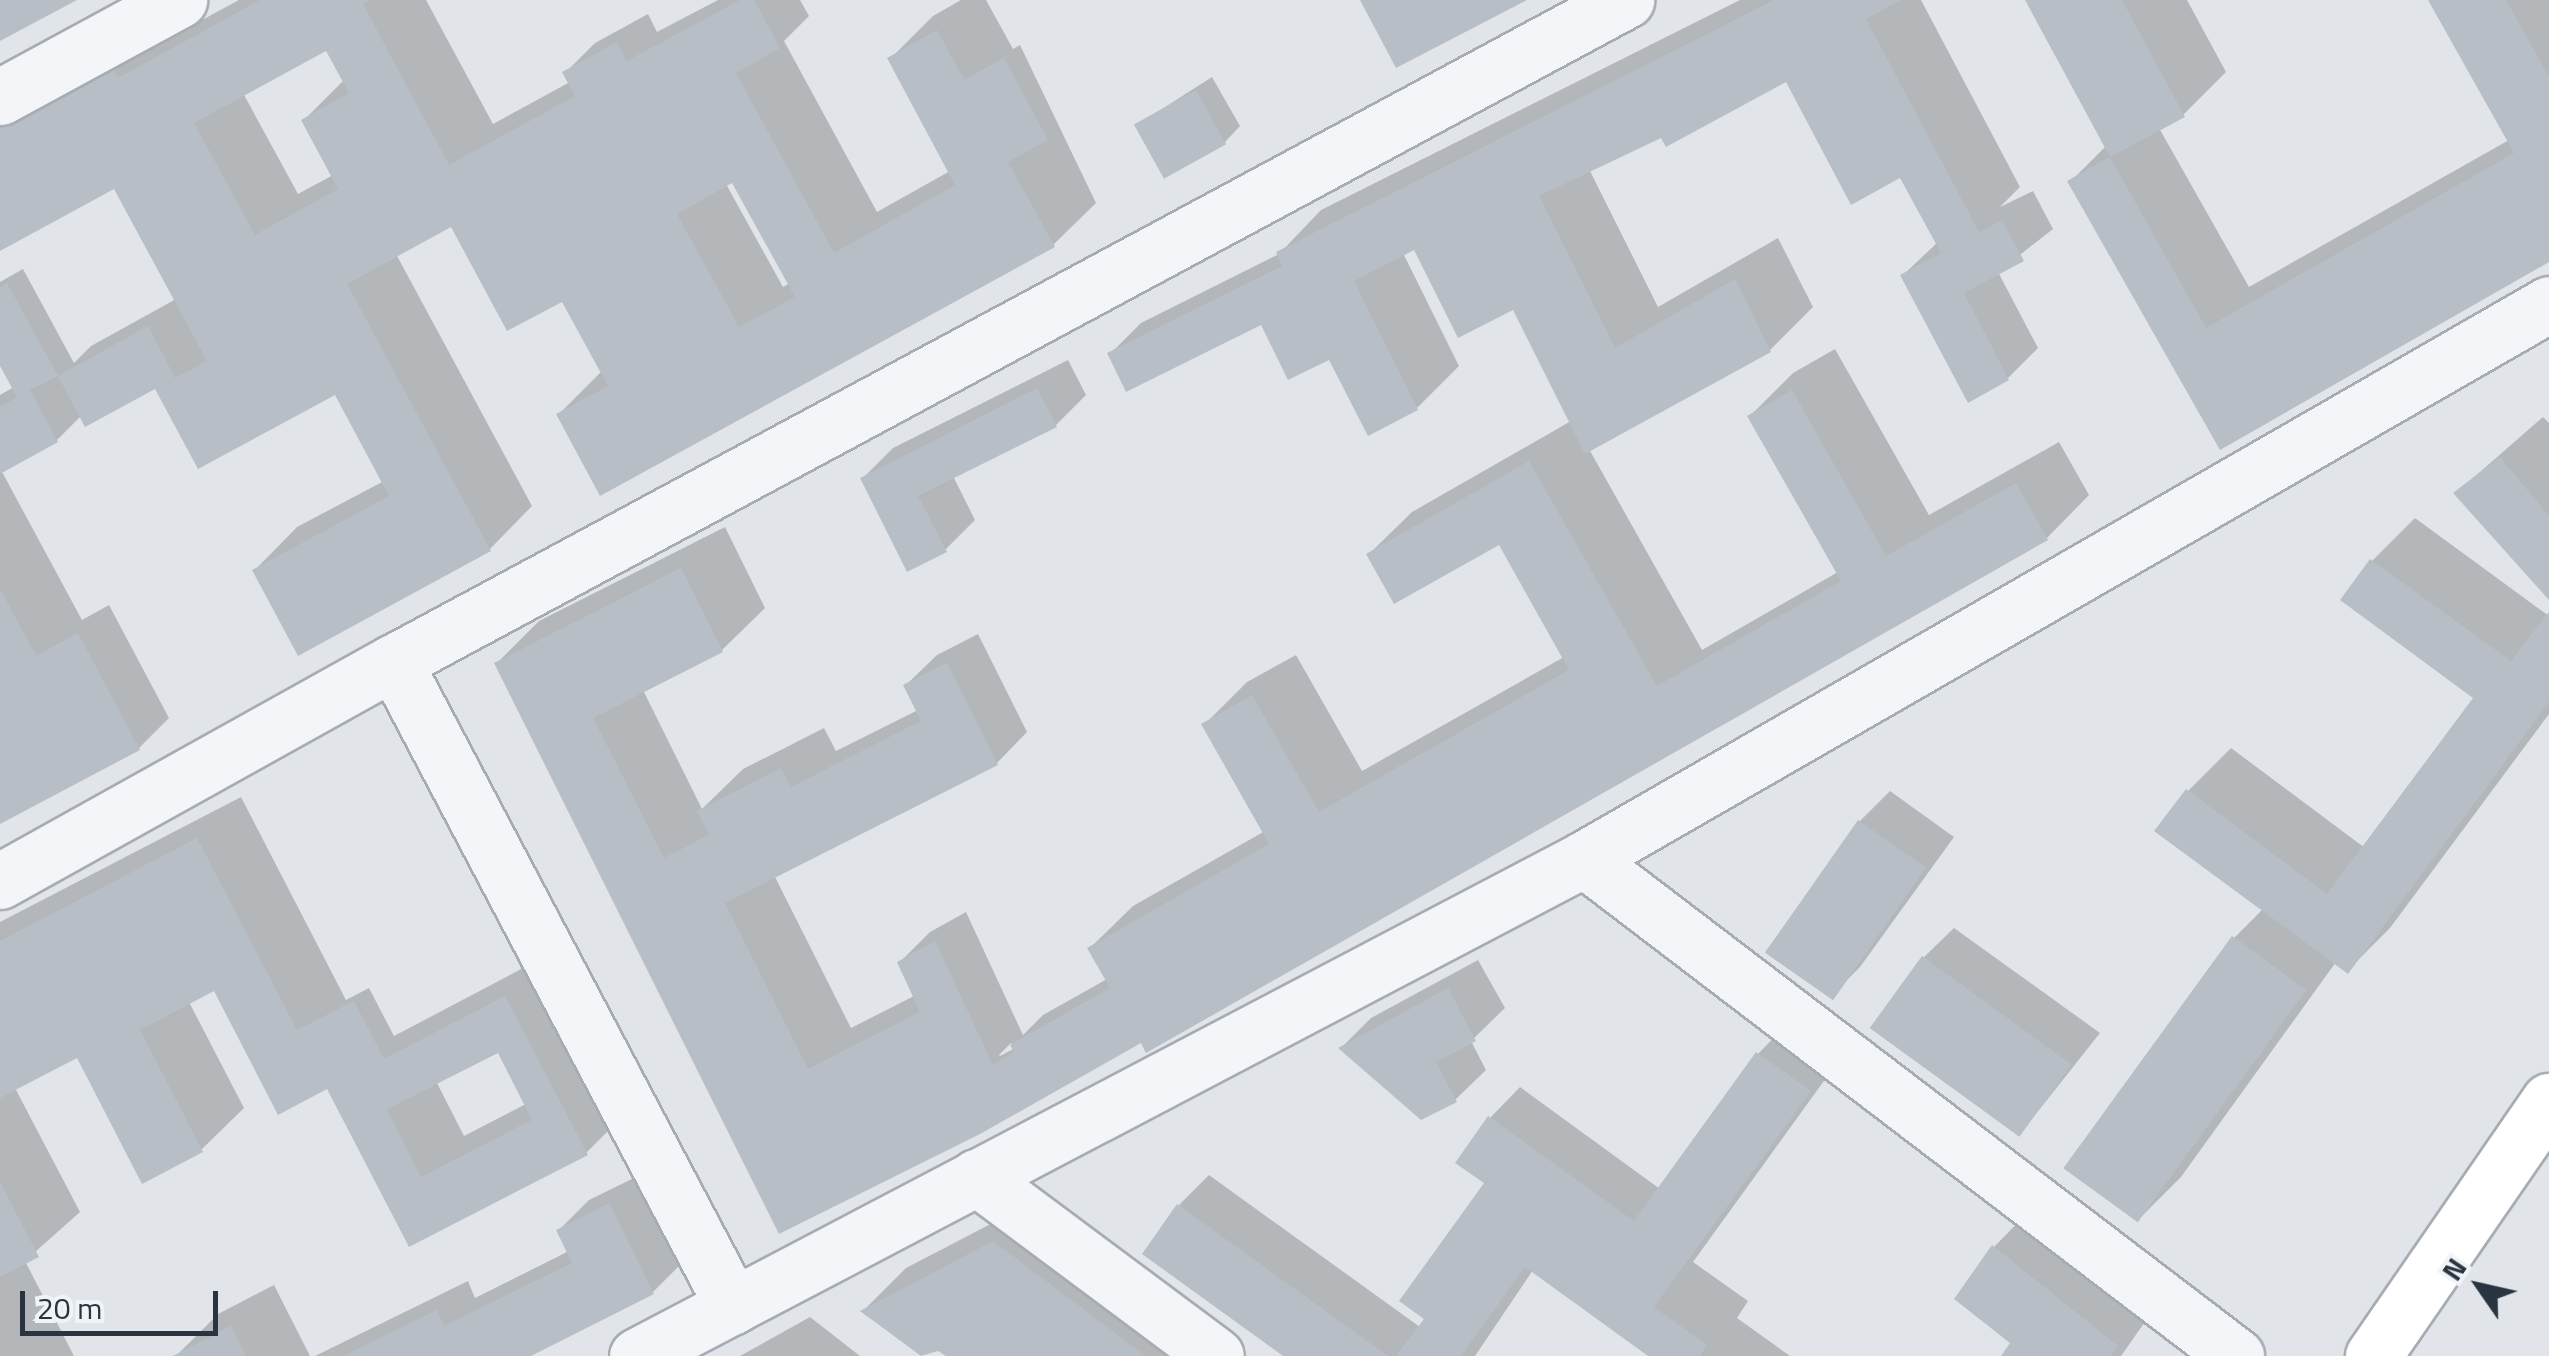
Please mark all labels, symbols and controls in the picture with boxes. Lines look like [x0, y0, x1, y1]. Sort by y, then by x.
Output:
north arrow [2429, 1236, 2529, 1336]
text: N [2430, 1249, 2477, 1289]
scale bar [25, 1271, 222, 1333]
text: 20 m [37, 1285, 102, 1331]

